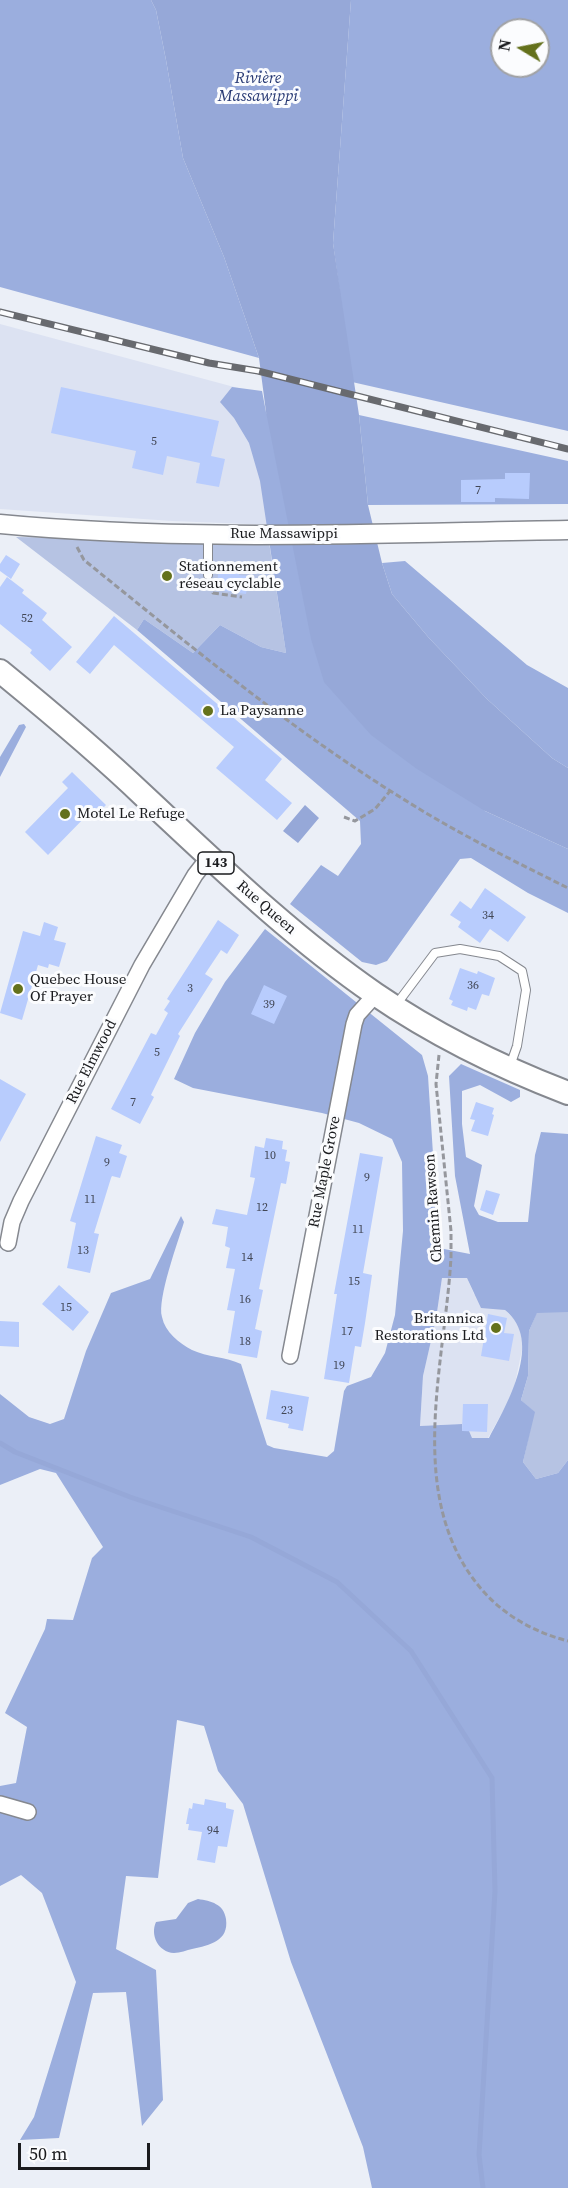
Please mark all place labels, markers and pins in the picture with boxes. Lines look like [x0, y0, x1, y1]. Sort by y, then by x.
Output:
place label: Stationnement réseau cyclable [179, 558, 281, 593]
marker: Stationnement réseau cyclable [160, 569, 174, 583]
place label: La Paysanne [220, 702, 304, 720]
marker: La Paysanne [201, 704, 215, 718]
place label: Motel Le Refuge [77, 805, 185, 823]
marker: Motel Le Refuge [58, 807, 72, 821]
place label: Quebec House Of Prayer [30, 971, 126, 1006]
marker: Quebec House Of Prayer [11, 982, 25, 996]
place label: Britannica Restorations Ltd [374, 1310, 484, 1345]
marker: Britannica Restorations Ltd [489, 1321, 503, 1335]

